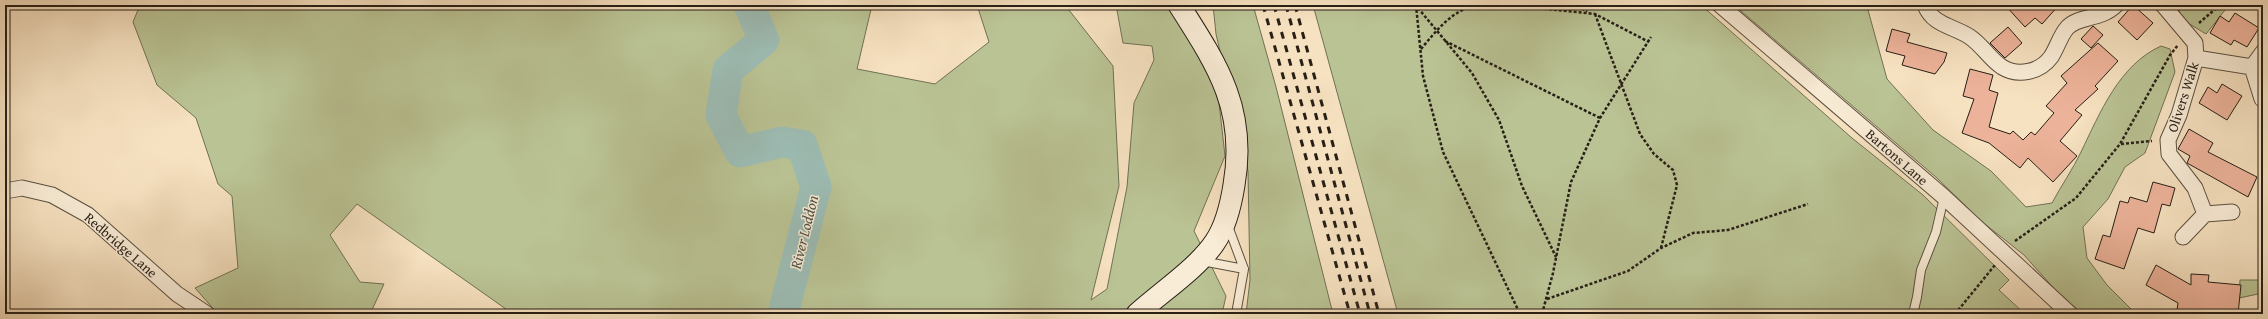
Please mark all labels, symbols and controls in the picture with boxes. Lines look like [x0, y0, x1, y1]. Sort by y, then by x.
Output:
street label: Olivers Walk [2162, 58, 2204, 135]
street label: Bartons Lane [1861, 124, 1933, 190]
water label: River Loddon [784, 193, 823, 272]
street label: Redbridge Lane [80, 208, 162, 283]

